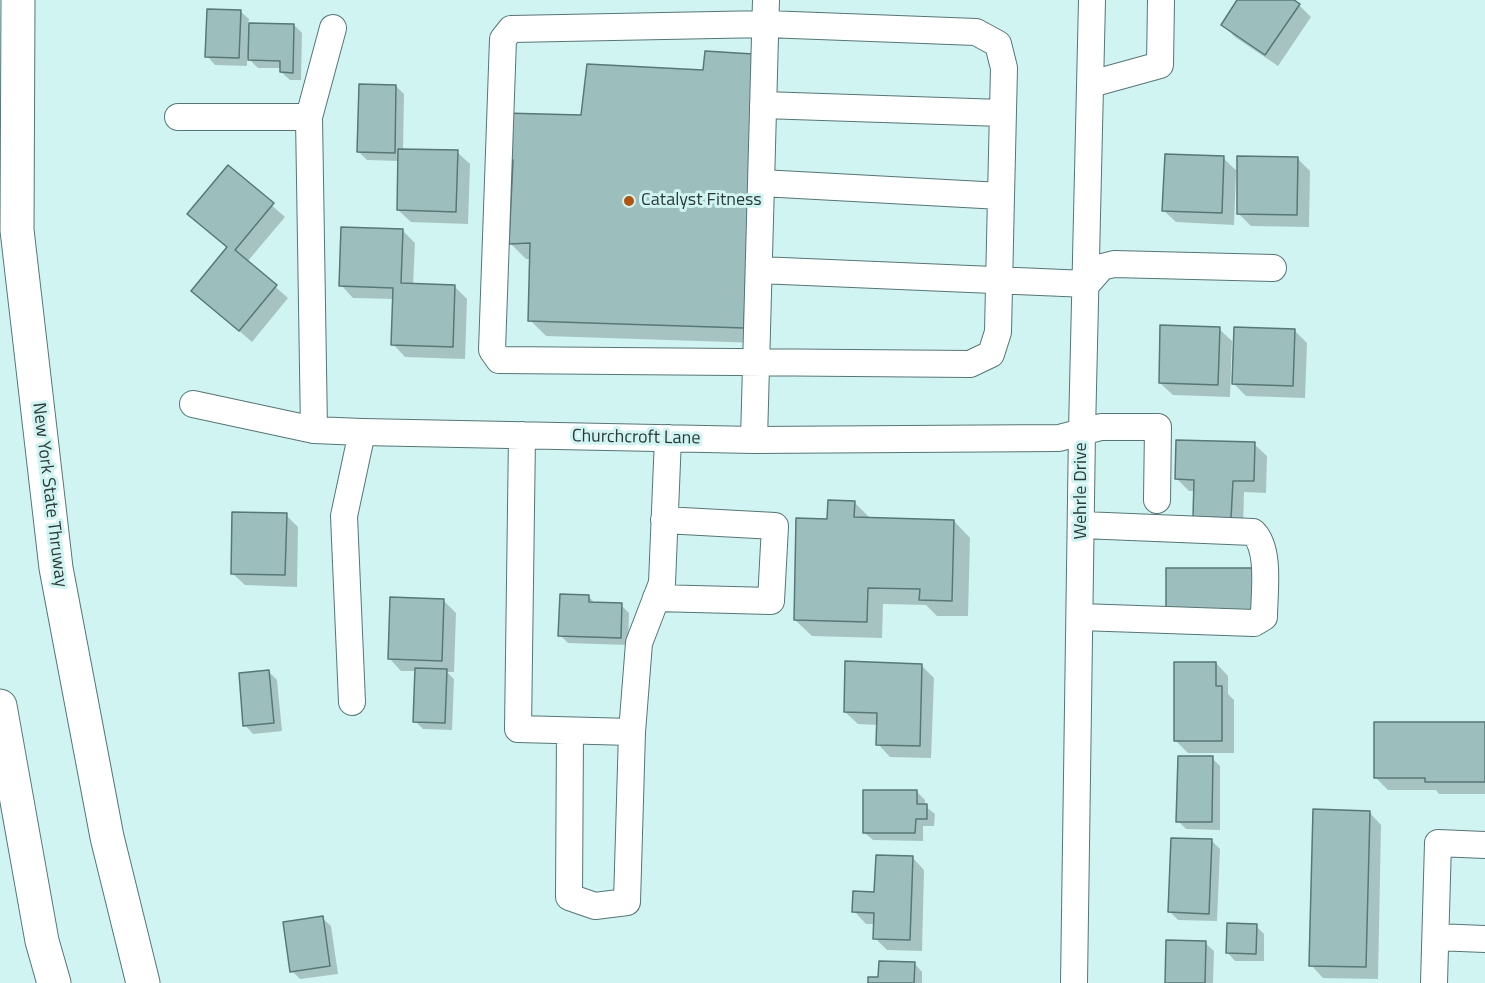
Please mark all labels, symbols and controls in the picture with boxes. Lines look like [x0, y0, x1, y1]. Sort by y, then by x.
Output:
place label: Catalyst Fitness [641, 190, 762, 212]
marker: Catalyst Fitness [622, 194, 636, 208]
street label: New York State Thruway [27, 401, 71, 589]
street label: Churchcroft Lane [572, 426, 700, 450]
street label: Wehrle Drive [1071, 442, 1093, 540]

